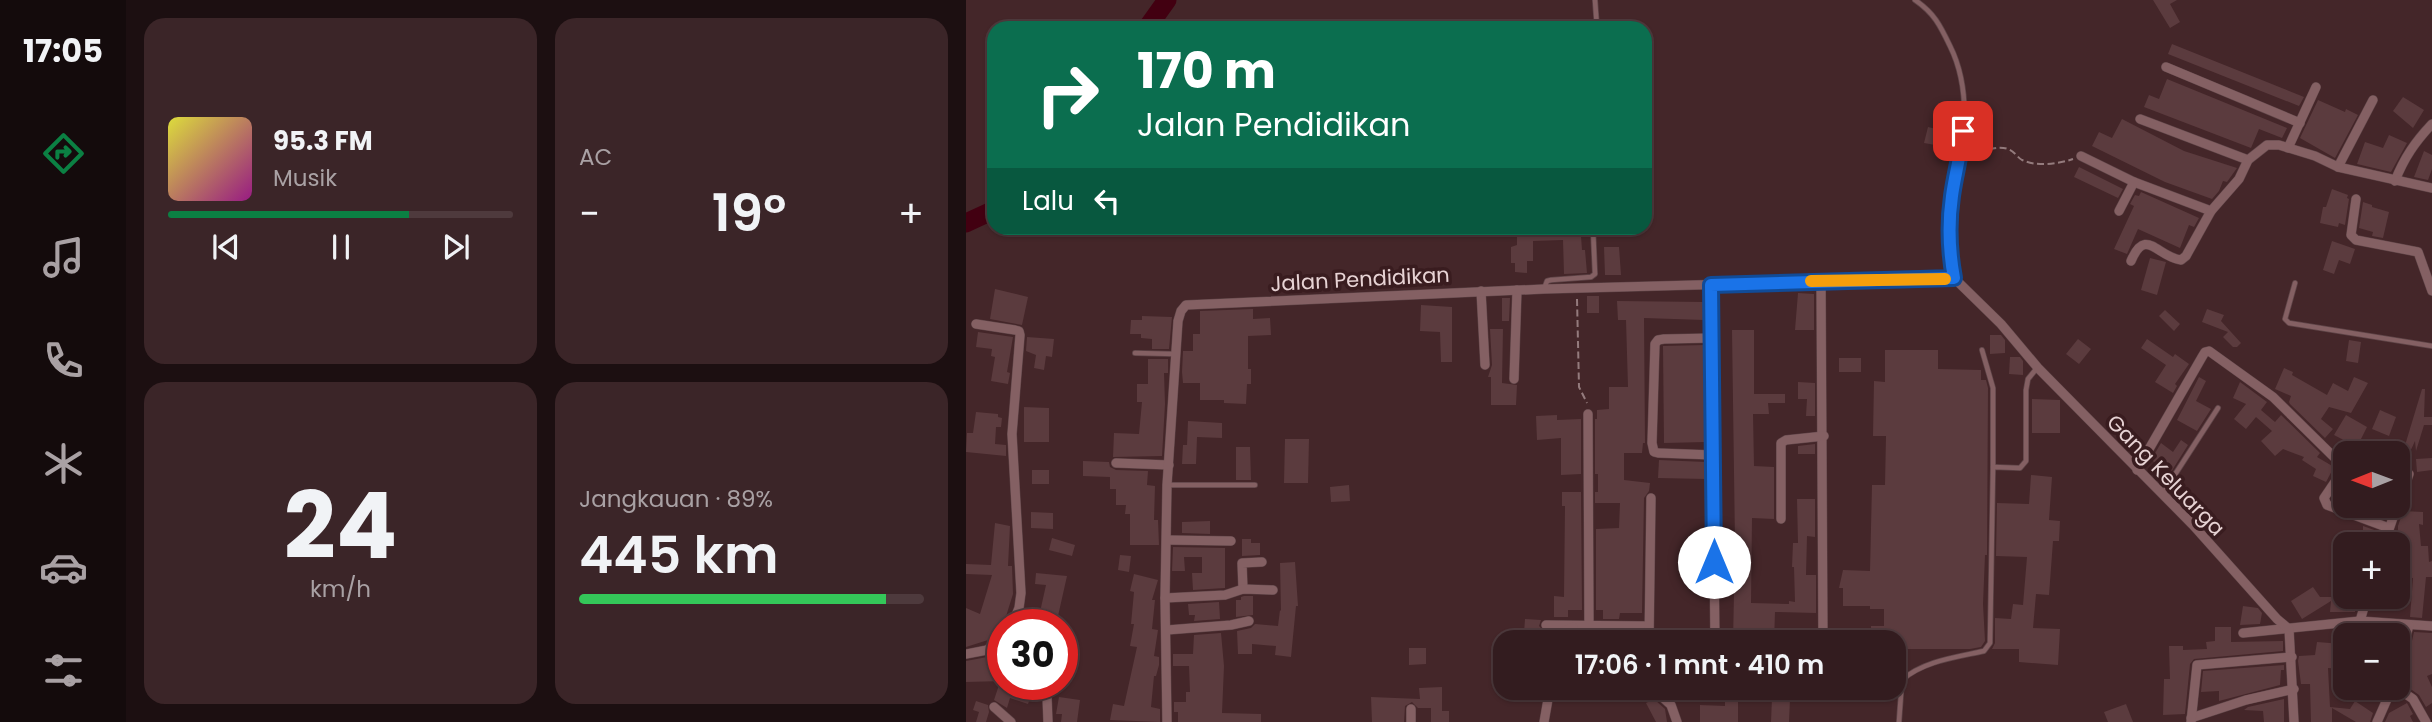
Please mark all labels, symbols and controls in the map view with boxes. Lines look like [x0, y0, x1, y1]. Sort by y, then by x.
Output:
text: 17:05 [23, 28, 103, 73]
text: 170 m [1137, 37, 1276, 105]
icon: right [1022, 49, 1113, 140]
pin [1933, 101, 1993, 161]
text: Jalan Pendidikan [1137, 102, 1411, 147]
icon: arrive [1944, 112, 1982, 150]
text: 95.3 FM [273, 123, 373, 159]
icon: directions [39, 129, 88, 178]
text: AC [579, 141, 612, 173]
text: Musik [273, 162, 337, 194]
text: 19° [712, 176, 786, 249]
icon: left [1088, 182, 1126, 220]
text: Lalu [1022, 183, 1074, 219]
text: − [579, 187, 600, 240]
text: + [898, 187, 924, 240]
icon: previous [207, 228, 245, 266]
icon: pause [322, 228, 360, 266]
icon: next [437, 228, 475, 266]
icon: music [39, 233, 88, 282]
street label: Jalan Pendidikan [1270, 260, 1450, 298]
icon: phone [39, 336, 88, 385]
street label: Gang Keluarga [2101, 408, 2231, 542]
icon: climate [39, 439, 88, 488]
north arrow [2333, 441, 2410, 518]
map controls [2333, 441, 2410, 700]
text: 24 [284, 462, 397, 590]
text: Jangkauan · 89% [579, 483, 773, 515]
text: 445 km [579, 518, 778, 591]
position arrow [1677, 525, 1751, 599]
button: + [2333, 532, 2410, 609]
icon: car [39, 543, 88, 592]
text: km/h [310, 573, 371, 605]
speed limit sign: 30 [987, 609, 1078, 700]
button: − [2333, 623, 2410, 700]
icon: filters [39, 646, 88, 695]
text: 17:06 · 1 mnt · 410 m [1575, 647, 1824, 683]

